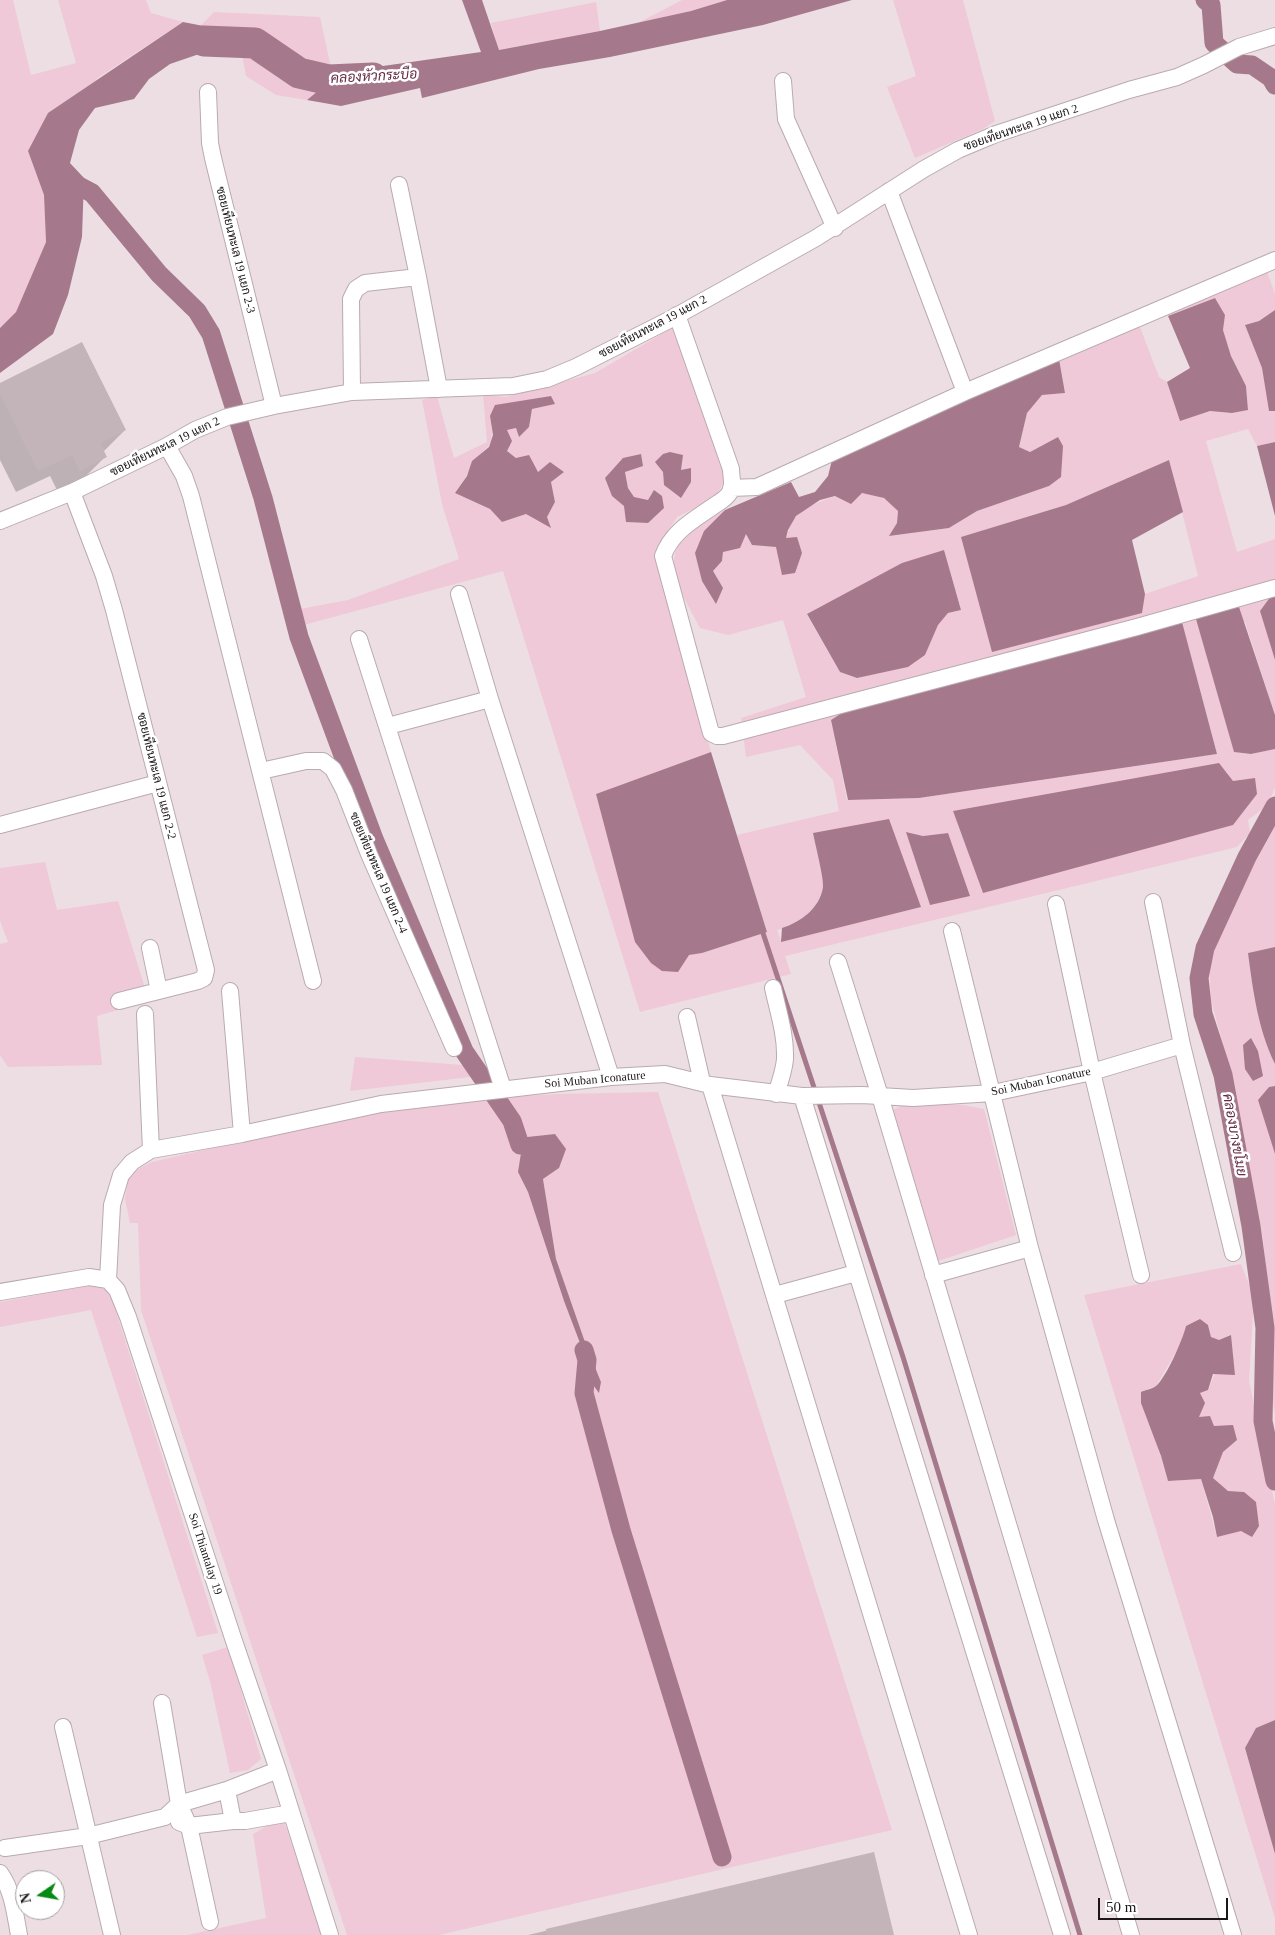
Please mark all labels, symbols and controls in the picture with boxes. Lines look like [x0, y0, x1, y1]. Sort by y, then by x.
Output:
water label: คลองหัวกระบือ [330, 66, 418, 88]
street label: ซอยเทียนทะเล 19 แยก 2 [962, 102, 1080, 154]
street label: ซอยเทียนทะเล 19 แยก 2-3 [212, 185, 258, 315]
street label: ซอยเทียนทะเล 19 แยก 2 [597, 292, 709, 362]
street label: ซอยเทียนทะเล 19 แยก 2 [108, 414, 222, 480]
street label: ซอยเทียนทะเล 19 แยก 2-2 [133, 711, 179, 841]
street label: ซอยเทียนทะเล 19 แยก 2-4 [346, 810, 410, 936]
street label: Soi Muban Iconature [990, 1064, 1092, 1100]
street label: Soi Muban Iconature [544, 1068, 646, 1092]
water label: คลองบางขโมย [1218, 1092, 1250, 1178]
street label: Soi Thiantalay 19 [185, 1511, 225, 1597]
north arrow [15, 1870, 65, 1920]
scale bar [1100, 1888, 1230, 1920]
text: N [17, 1892, 34, 1905]
text: 50 m [1106, 1899, 1136, 1915]

